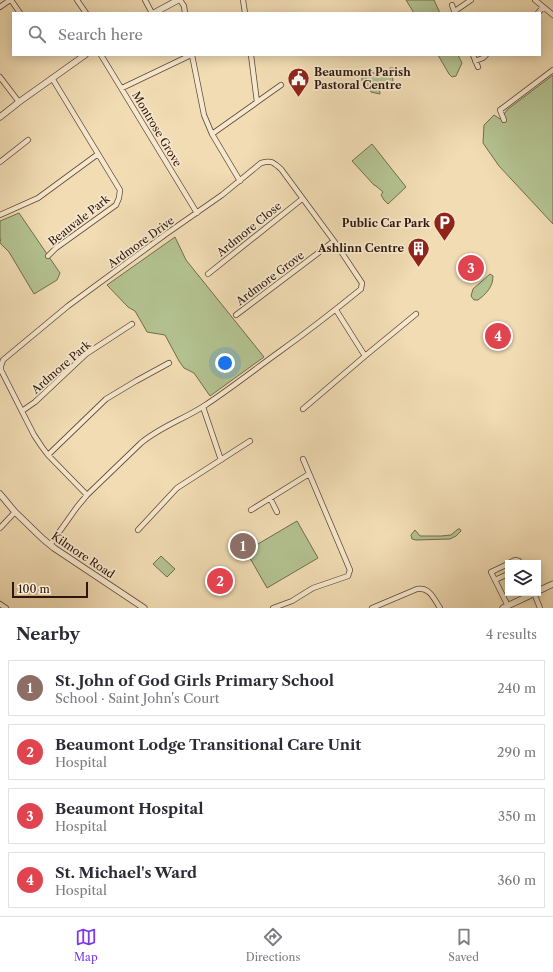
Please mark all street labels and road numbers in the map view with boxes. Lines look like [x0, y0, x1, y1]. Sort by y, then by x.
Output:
street label: Montrose Grove [129, 89, 185, 169]
street label: Beauvale Park [46, 191, 113, 248]
street label: Ardmore Close [213, 199, 284, 260]
street label: Ardmore Drive [104, 213, 177, 271]
street label: Ardmore Grove [232, 248, 307, 309]
street label: Ardmore Park [28, 337, 94, 397]
street label: Kilmore Road [49, 529, 117, 581]

